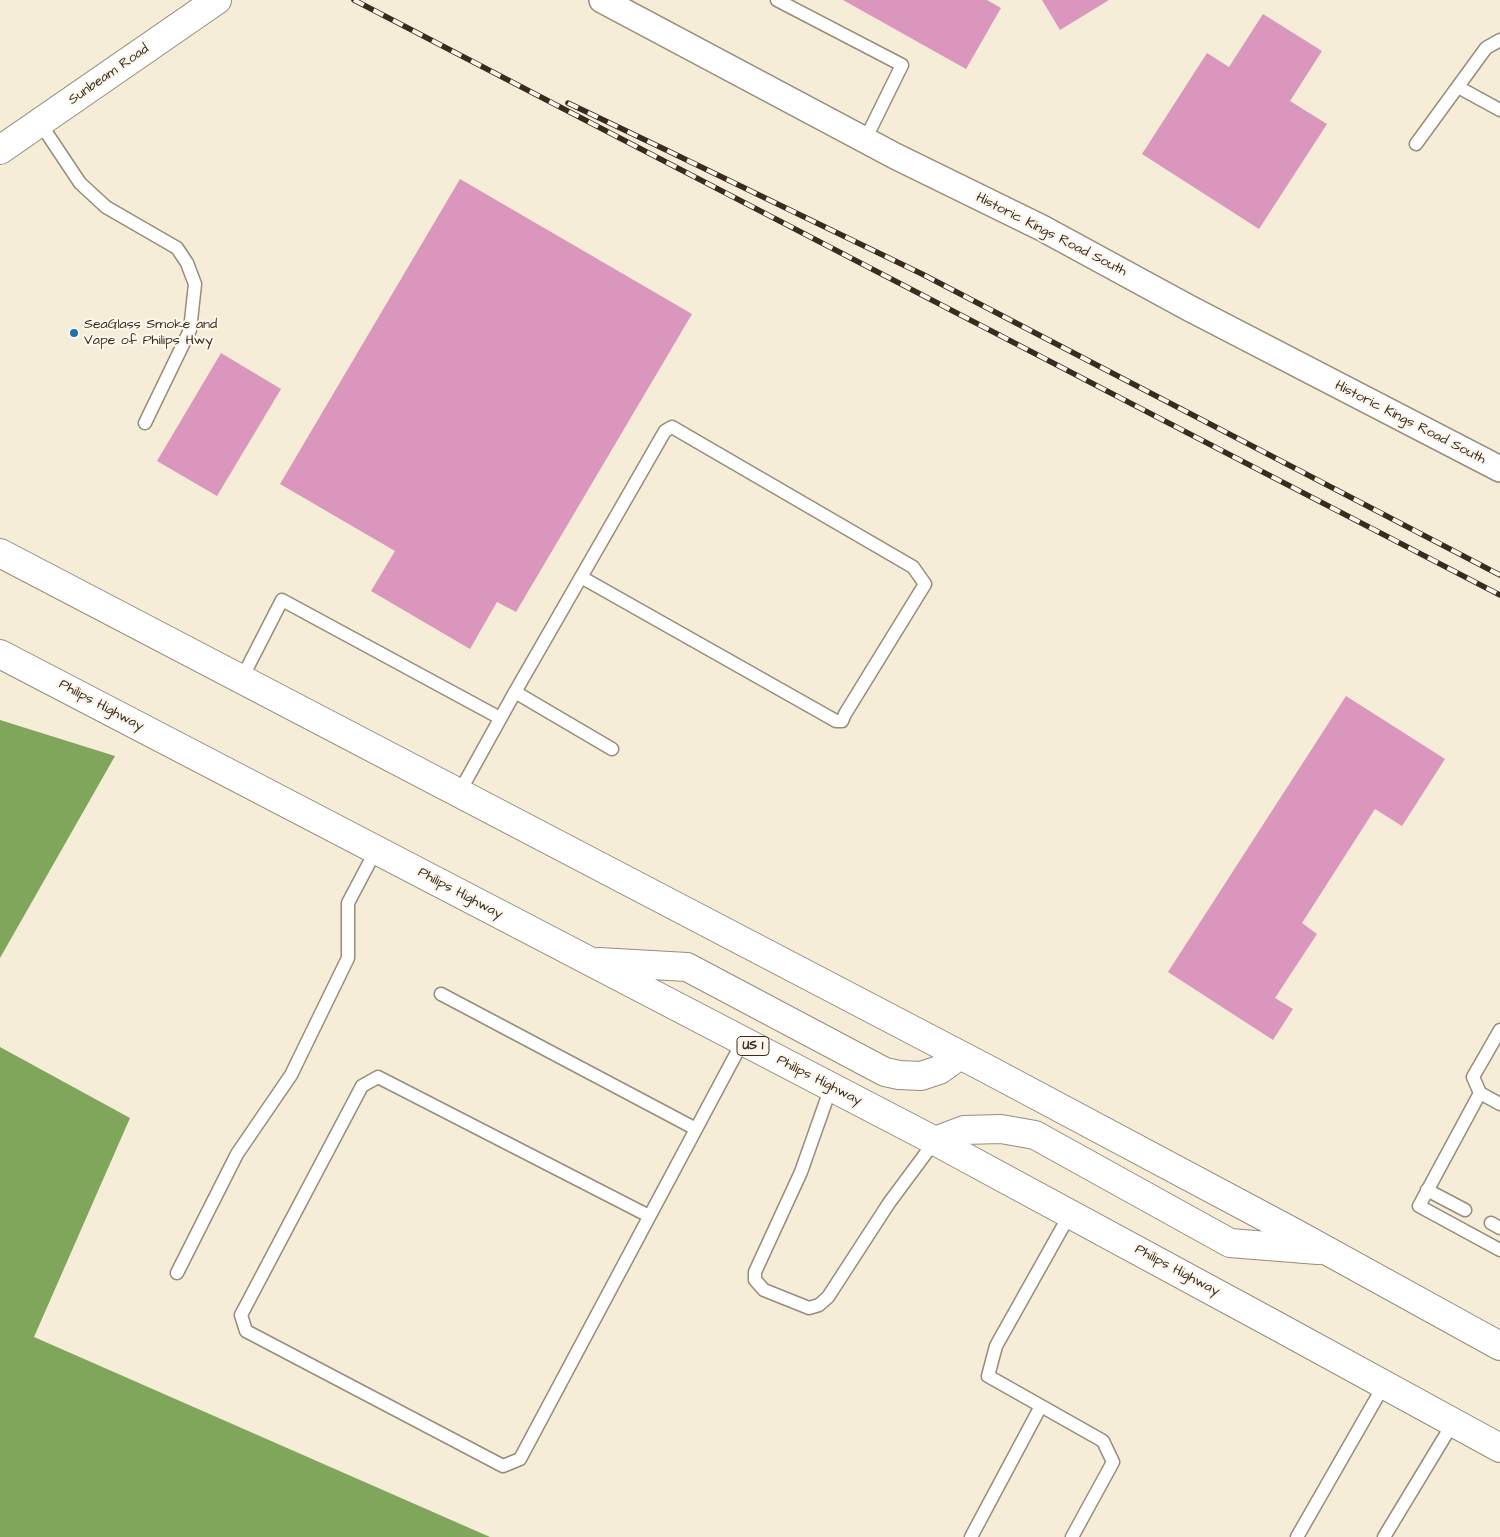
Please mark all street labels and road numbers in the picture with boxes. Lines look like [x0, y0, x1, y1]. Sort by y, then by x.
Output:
street label: Sunbeam Road [66, 41, 152, 109]
street label: Historic Kings Road South [973, 190, 1129, 280]
street label: Historic Kings Road South [1332, 378, 1488, 468]
street label: Philips Highway [56, 677, 146, 735]
street label: Philips Highway [415, 865, 505, 923]
road number: US 1 [737, 1036, 769, 1056]
street label: Philips Highway [773, 1052, 865, 1110]
street label: Philips Highway [1132, 1242, 1222, 1300]

